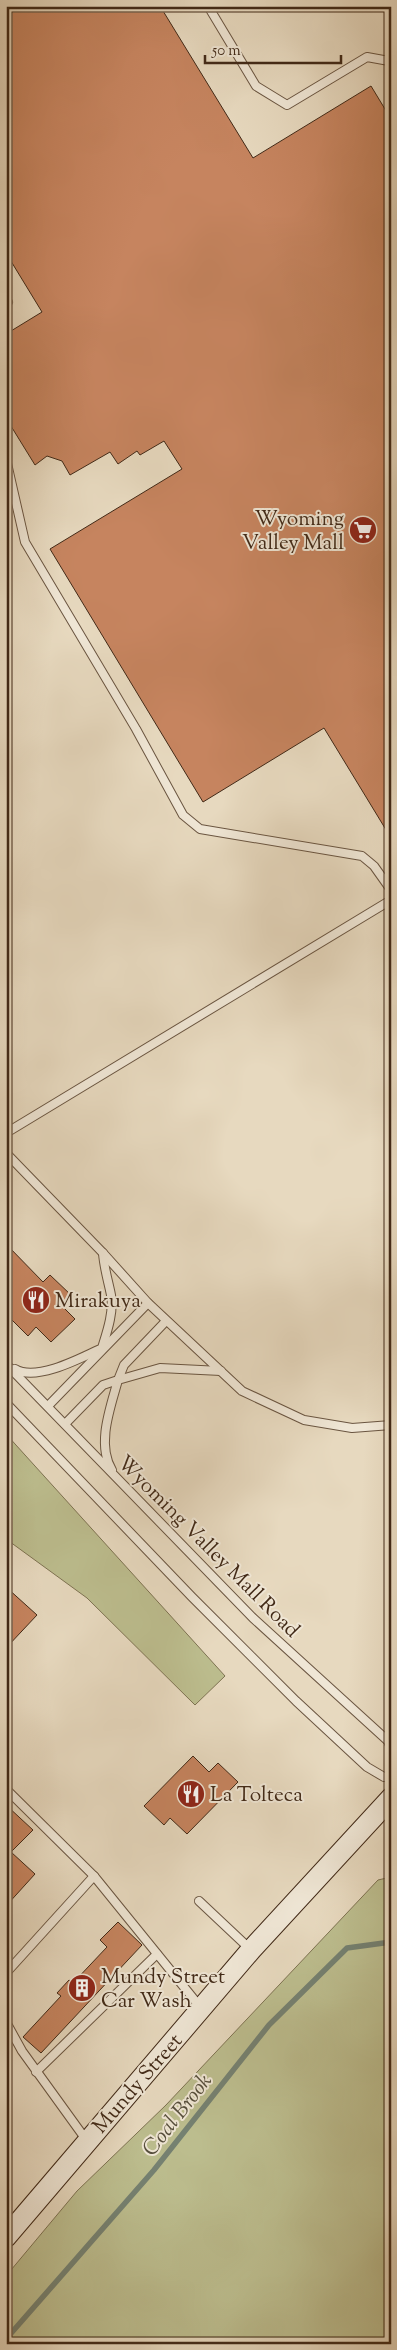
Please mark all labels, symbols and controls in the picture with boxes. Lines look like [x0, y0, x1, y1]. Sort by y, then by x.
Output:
scale bar [205, 32, 341, 64]
text: 50 m [211, 41, 241, 62]
place label: Wyoming Valley Mall [242, 505, 344, 559]
supermarket icon: Wyoming Valley Mall [348, 515, 378, 545]
restaurant icon: Mirakuya [21, 1285, 51, 1315]
place label: Mirakuya [55, 1287, 141, 1317]
street label: Wyoming Valley Mall Road [109, 1449, 306, 1646]
restaurant icon: La Tolteca [176, 1779, 206, 1809]
place label: La Tolteca [210, 1781, 303, 1811]
place label: Mundy Street Car Wash [101, 1963, 225, 2017]
building icon: Mundy Street Car Wash [67, 1973, 97, 2003]
street label: Mundy Street [86, 2028, 191, 2141]
water label: Coal Brook [136, 2068, 221, 2164]

